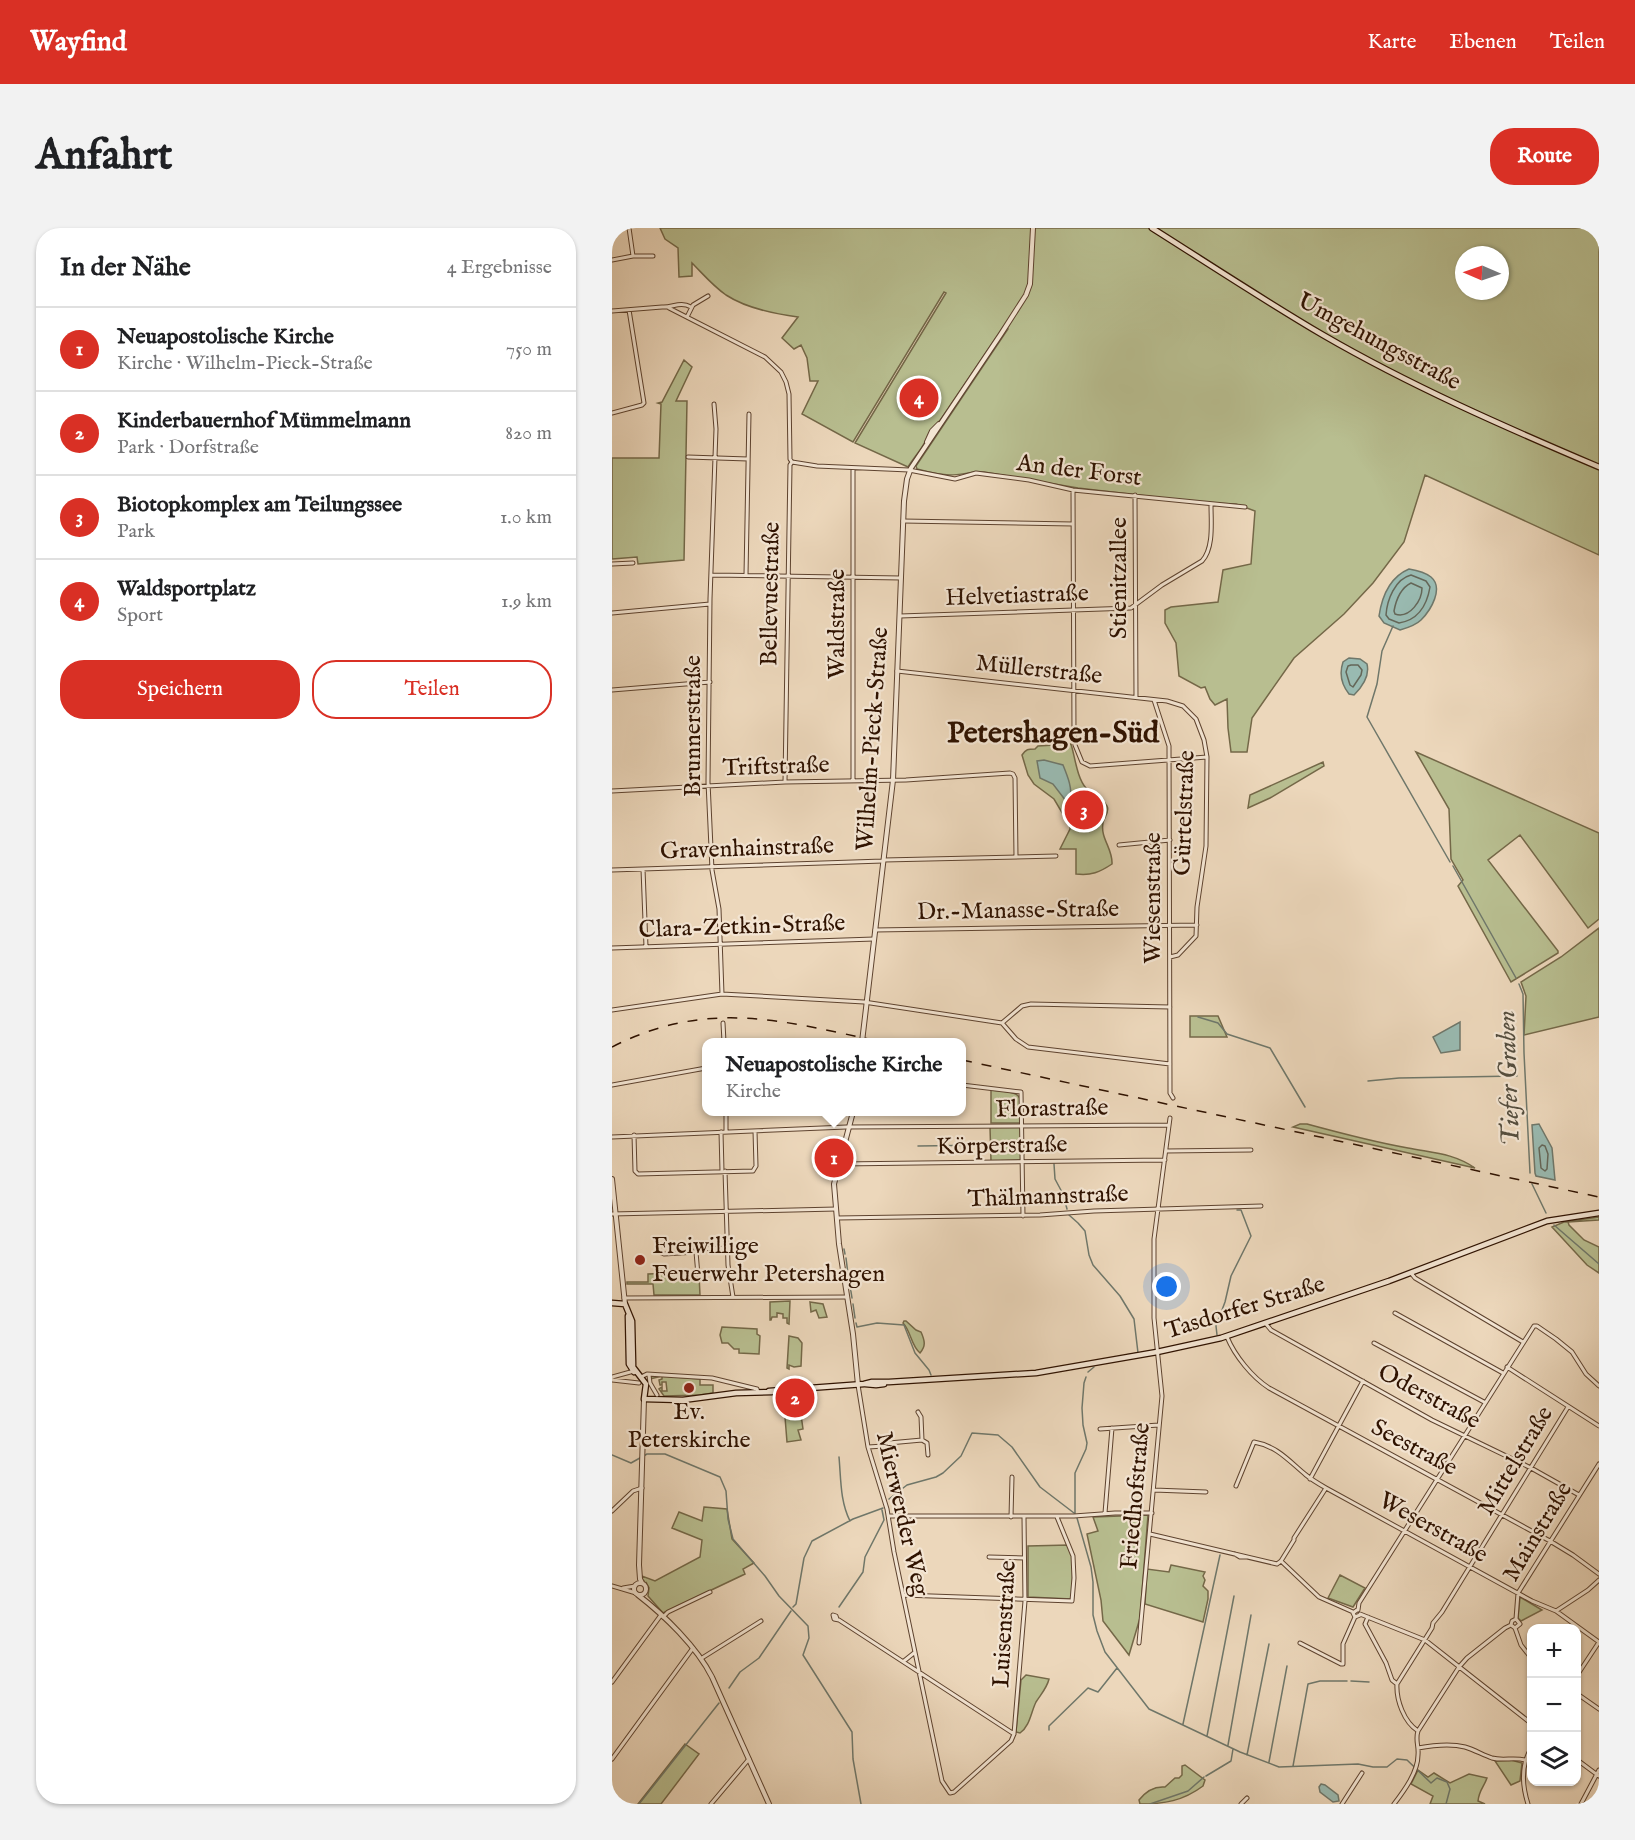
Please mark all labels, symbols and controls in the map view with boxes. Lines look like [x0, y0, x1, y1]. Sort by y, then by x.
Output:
text: Wayfind [30, 25, 127, 60]
text: Karte [1368, 29, 1416, 56]
text: Ebenen [1449, 29, 1517, 56]
text: Teilen [1550, 29, 1605, 56]
button: Route [1490, 128, 1599, 185]
text: Anfahrt [36, 130, 172, 183]
north arrow [1455, 246, 1509, 300]
text: In der Nähe [60, 251, 191, 284]
text: 4 Ergebnisse [447, 255, 552, 280]
street label: Umgehungsstraße [1292, 286, 1466, 398]
text: Neuapostolische Kirche [117, 323, 334, 351]
text: 1 [76, 337, 83, 362]
text: 750 m [506, 337, 552, 362]
text: Kirche · Wilhelm-Pieck-Straße [117, 351, 373, 376]
pin: 4 [900, 376, 938, 420]
text: Kinderbauernhof Mümmelmann [117, 407, 411, 435]
text: 2 [75, 421, 84, 446]
text: 820 m [505, 421, 552, 446]
text: Park · Dorfstraße [117, 435, 259, 460]
street label: An der Forst [1014, 448, 1143, 494]
text: Biotopkomplex am Teilungssee [117, 491, 402, 519]
text: 3 [76, 505, 83, 530]
text: 1.0 km [500, 505, 552, 530]
street label: Stienitzallee [1104, 517, 1135, 639]
text: Park [117, 519, 155, 544]
street label: Bellevuestraße [754, 522, 788, 666]
street label: Waldstraße [822, 569, 853, 679]
text: Waldsportplatz [117, 575, 256, 603]
street label: Helvetiastraße [945, 578, 1089, 614]
text: 4 [75, 589, 84, 614]
text: 1.9 km [501, 589, 552, 614]
text: Sport [117, 603, 163, 628]
street label: Wilhelm-Pieck-Straße [850, 626, 896, 852]
street label: Müllerstraße [974, 648, 1104, 692]
street label: Brunnerstraße [678, 655, 709, 797]
button: Speichern [60, 660, 300, 719]
button: Teilen [312, 660, 552, 719]
district label: Petershagen-Süd [947, 715, 1160, 753]
street label: Triftstraße [722, 750, 830, 784]
street label: Gürtelstraße [1167, 750, 1203, 876]
pin: 3 [1064, 788, 1104, 832]
street label: Gravenhainstraße [660, 830, 834, 868]
street label: Wiesenstraße [1138, 832, 1169, 964]
street label: Dr.-Manasse-Straße [917, 894, 1119, 928]
street label: Clara-Zetkin-Straße [638, 908, 846, 946]
water label: Tiefer Graben [1490, 1010, 1528, 1146]
popup [702, 1038, 966, 1116]
text: Neuapostolische Kirche [726, 1051, 942, 1079]
text: Kirche [726, 1079, 781, 1104]
street label: Florastraße [995, 1093, 1109, 1125]
street label: Körperstraße [936, 1129, 1068, 1163]
pin: 1 [814, 1136, 854, 1180]
street label: Thälmannstraße [967, 1179, 1129, 1215]
place label: Freiwillige Feuerwehr Petershagen [652, 1231, 885, 1290]
marker: Freiwillige Feuerwehr Petershagen [633, 1253, 647, 1267]
street label: Tasdorfer Straße [1161, 1269, 1329, 1347]
your location [1152, 1272, 1181, 1301]
street label: Oderstraße [1372, 1357, 1486, 1437]
pin: 2 [776, 1376, 814, 1420]
marker: Ev. Peterskirche [682, 1381, 696, 1395]
place label: Ev. Peterskirche [627, 1397, 751, 1456]
street label: Mittelstraße [1471, 1401, 1561, 1521]
street label: Seestraße [1365, 1412, 1463, 1484]
street label: Friedhofstraße [1114, 1421, 1158, 1571]
street label: Mierwerder Weg [868, 1429, 936, 1600]
street label: Mainstraße [1496, 1476, 1580, 1588]
street label: Weserstraße [1373, 1485, 1493, 1571]
street label: Luisenstraße [986, 1560, 1024, 1688]
map controls [1527, 1624, 1581, 1786]
button: + [1527, 1624, 1581, 1678]
button: − [1527, 1678, 1581, 1732]
button: layers [1527, 1732, 1581, 1786]

